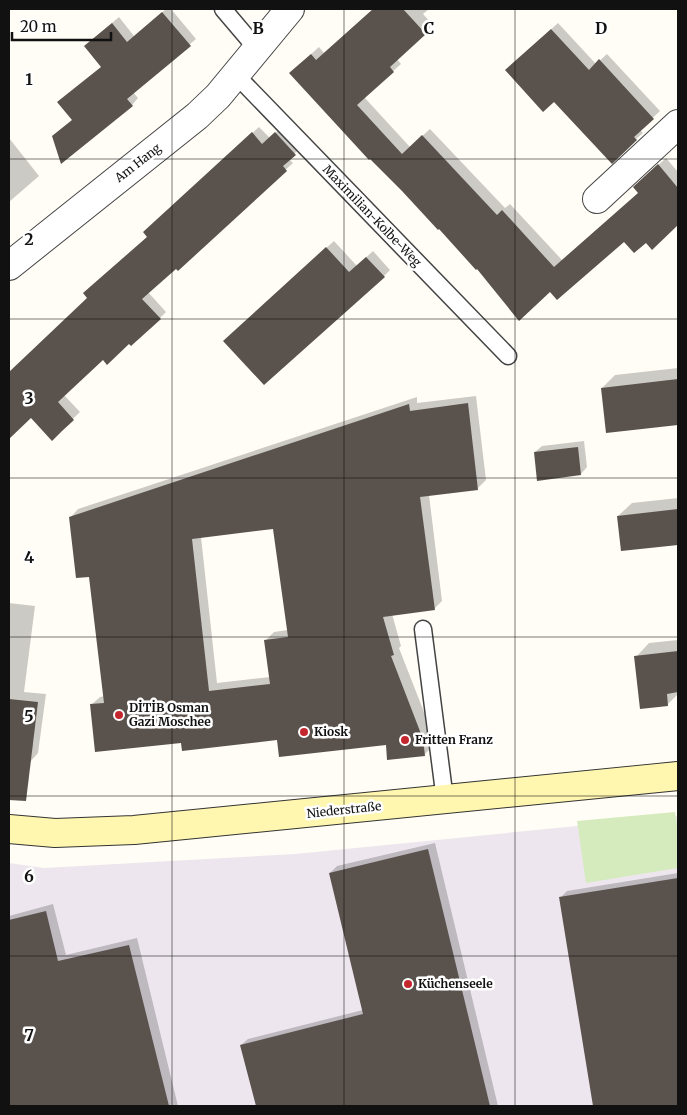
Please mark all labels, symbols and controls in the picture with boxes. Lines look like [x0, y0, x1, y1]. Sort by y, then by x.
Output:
scale bar [12, 10, 111, 42]
text: 20 m [20, 17, 57, 36]
text: B [252, 18, 264, 38]
text: C [424, 18, 434, 38]
text: D [595, 18, 607, 38]
text: 1 [25, 69, 33, 89]
street label: Am Hang [111, 140, 164, 186]
street label: Maximilian-Kolbe-Weg [320, 162, 425, 270]
text: 2 [24, 229, 34, 249]
text: 3 [24, 388, 34, 408]
text: 4 [24, 547, 34, 567]
place label: DİTİB Osman Gazi Moschee [129, 700, 211, 729]
text: 5 [24, 706, 34, 726]
marker: DİTİB Osman Gazi Moschee [113, 709, 125, 721]
place label: Kiosk [314, 724, 348, 739]
marker: Kiosk [298, 726, 310, 738]
place label: Fritten Franz [415, 732, 493, 747]
marker: Fritten Franz [399, 734, 411, 746]
street label: Niederstraße [306, 798, 382, 821]
text: 6 [24, 866, 34, 886]
place label: Küchenseele [418, 976, 493, 991]
marker: Küchenseele [402, 978, 414, 990]
text: 7 [24, 1025, 34, 1045]

